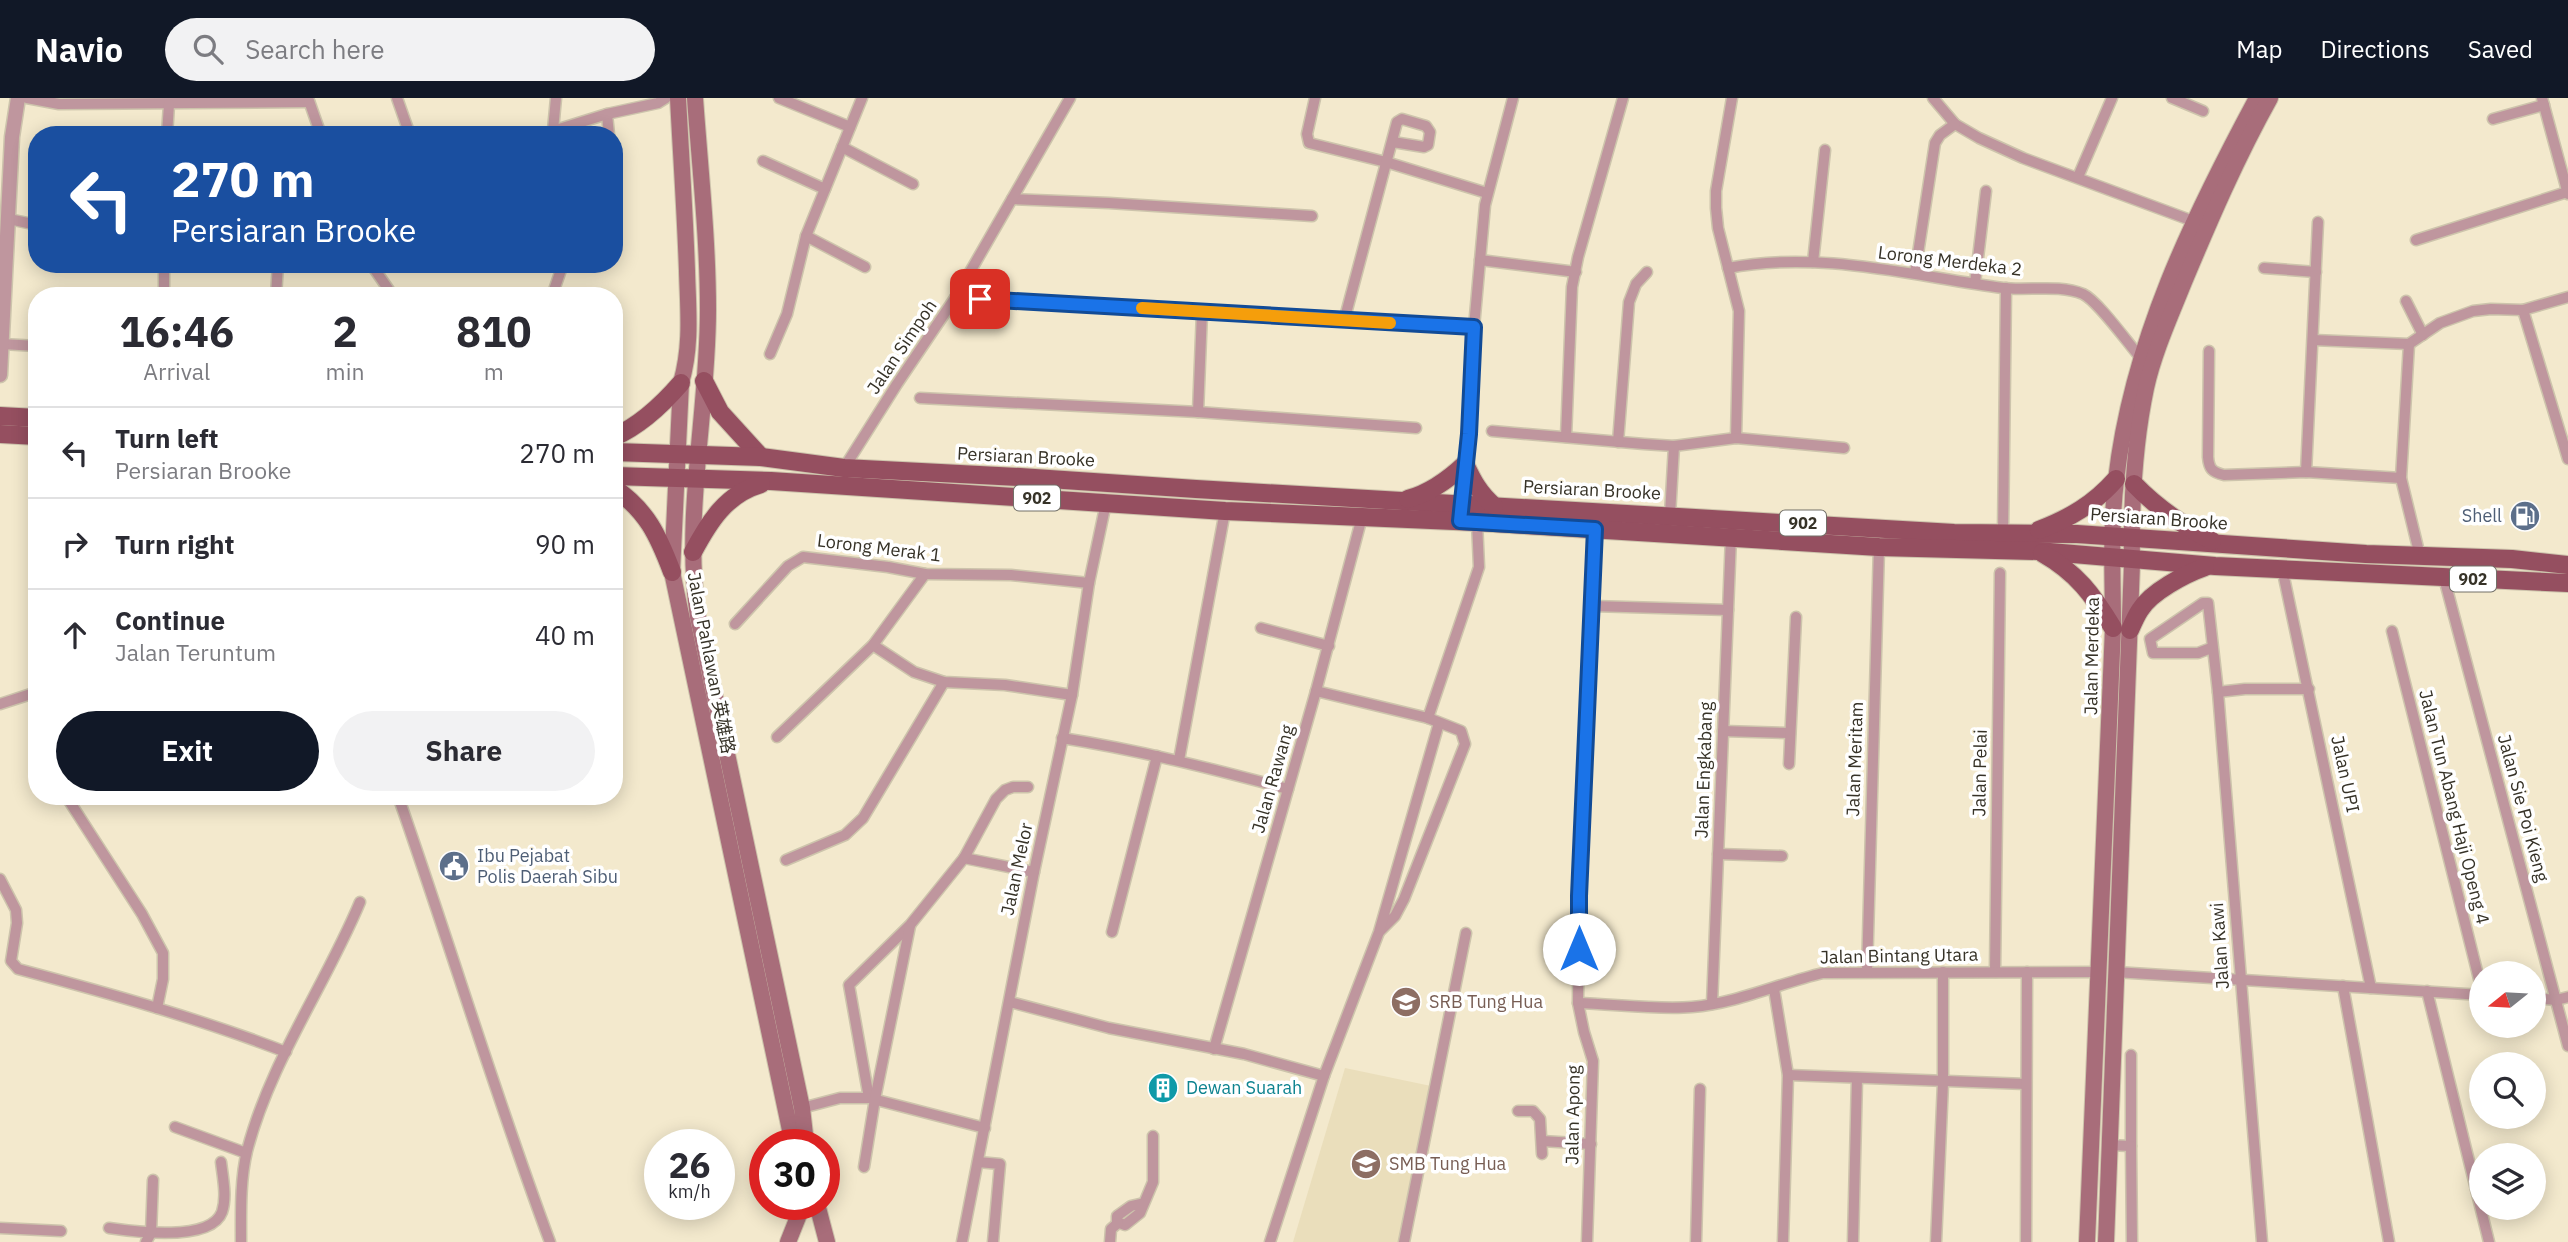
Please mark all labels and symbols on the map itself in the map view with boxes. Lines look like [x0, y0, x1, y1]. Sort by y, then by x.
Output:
street label: Lorong Merdeka 2 [1877, 240, 2023, 281]
pin [950, 269, 1010, 329]
street label: Jalan Simpoh [862, 295, 942, 398]
street label: Persiaran Brooke [957, 441, 1096, 472]
street label: Persiaran Brooke [1523, 474, 1662, 505]
road number: 902 [1014, 486, 1060, 510]
fuel station icon: Shell [2508, 499, 2542, 533]
street label: Persiaran Brooke [2089, 502, 2229, 535]
place label: Shell [2462, 504, 2502, 527]
road number: 902 [1780, 510, 1826, 536]
street label: Lorong Merak 1 [816, 528, 942, 567]
road number: 902 [2450, 566, 2496, 592]
street label: Jalan Pahlawan 英雄路 [683, 570, 740, 756]
street label: Jalan Merdeka [2079, 596, 2104, 715]
street label: Jalan Tun Abang Haji Openg 4 [2414, 687, 2495, 927]
street label: Jalan Engkabang [1690, 701, 1717, 839]
street label: Jalan Meritam [1841, 701, 1868, 817]
street label: Jalan Rawang [1246, 722, 1299, 836]
street label: Jalan Pelai [1967, 729, 1992, 817]
street label: Jalan Sie Poi Kieng [2493, 732, 2554, 885]
street label: Jalan UPI [2326, 733, 2365, 814]
street label: Jalan Melor [996, 820, 1038, 917]
place label: Ibu Pejabat Polis Daerah Sibu [477, 844, 618, 888]
public building icon: Ibu Pejabat Polis Daerah Sibu [437, 849, 471, 883]
street label: Jalan Kawi [2205, 902, 2234, 990]
position arrow [1542, 912, 1616, 986]
street label: Jalan Bintang Utara [1820, 943, 1979, 968]
north arrow [2469, 961, 2546, 1038]
school or university icon: SRB Tung Hua [1389, 985, 1423, 1019]
place label: SRB Tung Hua [1429, 990, 1544, 1013]
street label: Jalan Apong [1560, 1065, 1585, 1165]
building icon: Dewan Suarah [1146, 1071, 1180, 1105]
place label: Dewan Suarah [1186, 1076, 1302, 1099]
speed limit sign: 30 [749, 1129, 840, 1220]
school or university icon: SMB Tung Hua [1349, 1147, 1383, 1181]
place label: SMB Tung Hua [1389, 1152, 1507, 1175]

